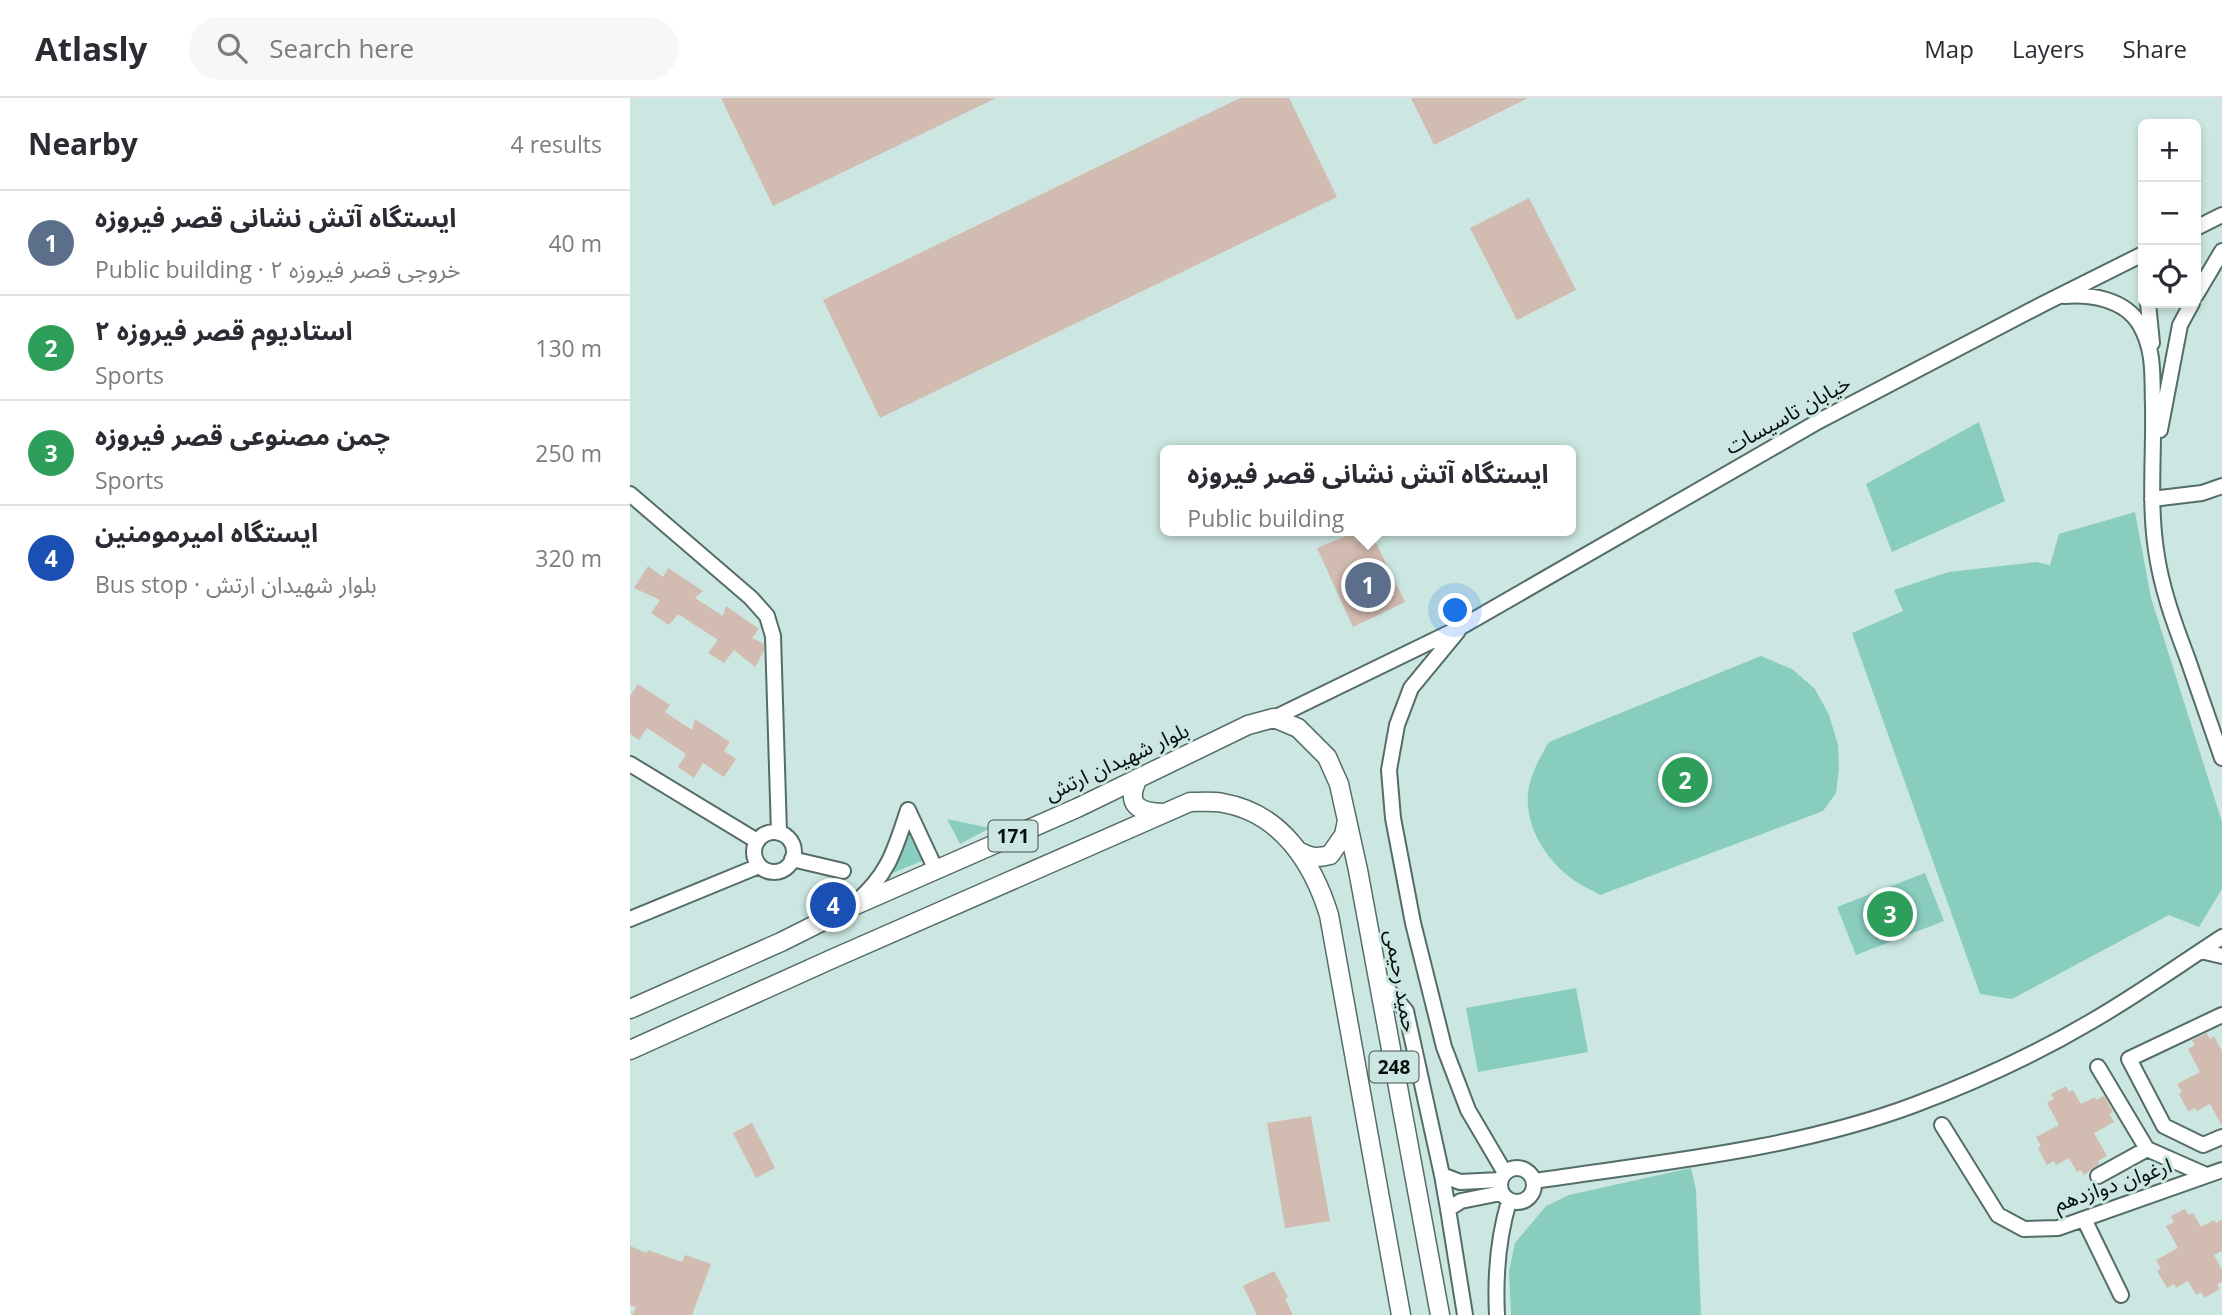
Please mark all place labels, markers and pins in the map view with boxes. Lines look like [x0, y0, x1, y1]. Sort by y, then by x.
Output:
pin: 1 [1345, 559, 1391, 611]
pin: 2 [1662, 754, 1708, 806]
pin: 4 [810, 879, 856, 931]
pin: 3 [1867, 888, 1913, 940]

